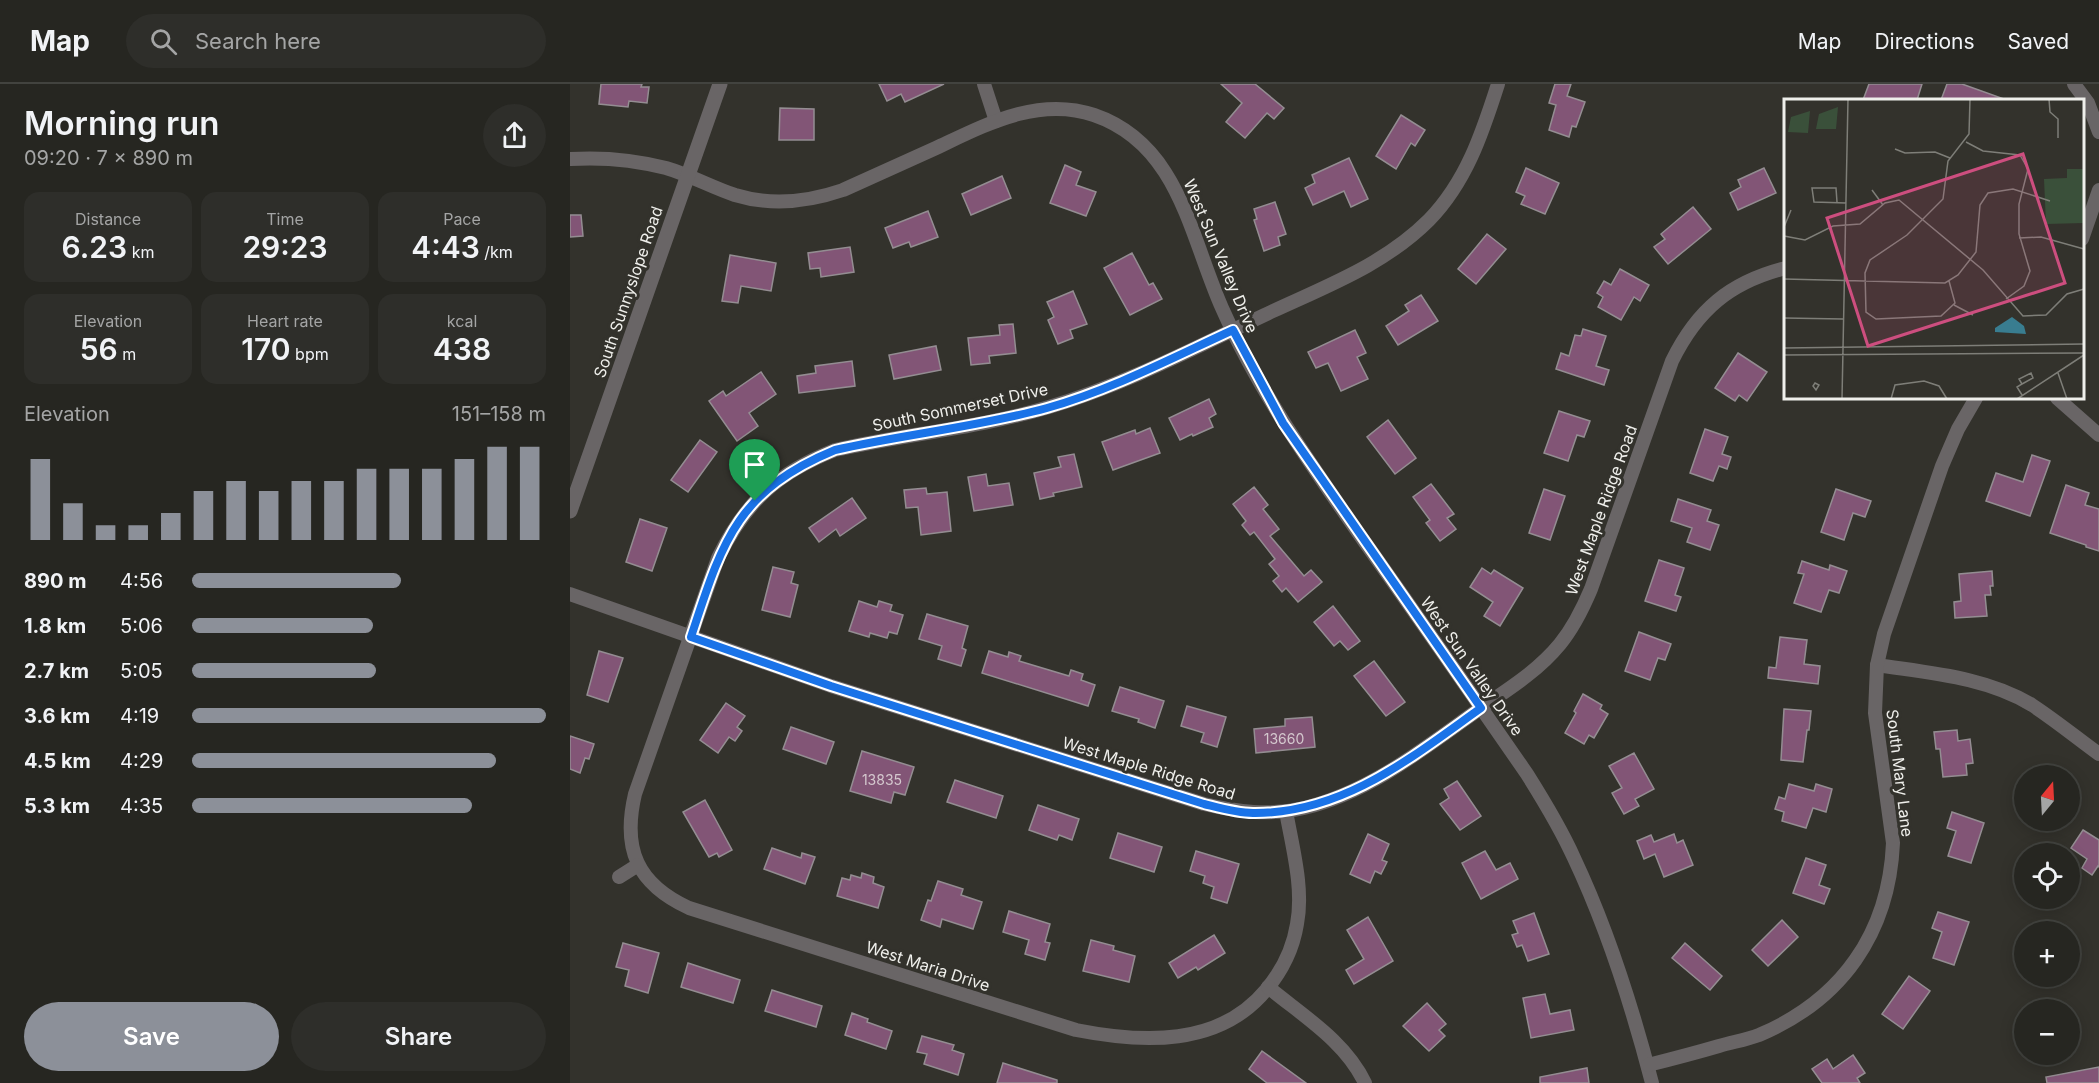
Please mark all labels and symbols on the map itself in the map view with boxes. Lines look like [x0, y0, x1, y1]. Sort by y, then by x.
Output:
inset map [1784, 99, 2084, 399]
street label: West Sun Valley Drive [1179, 176, 1263, 336]
street label: South Sunnyslope Road [589, 204, 667, 380]
street label: South Sommerset Drive [870, 379, 1050, 435]
street label: West Maple Ridge Road [1561, 422, 1641, 598]
pin [729, 439, 780, 501]
street label: West Sun Valley Drive [1416, 593, 1528, 739]
street label: South Mary Lane [1882, 708, 1918, 838]
house number: 13660 [1264, 730, 1304, 747]
street label: West Maple Ridge Road [1060, 732, 1238, 804]
north arrow [2014, 765, 2080, 831]
house number: 13835 [862, 771, 902, 788]
street label: West Maria Drive [863, 937, 993, 995]

